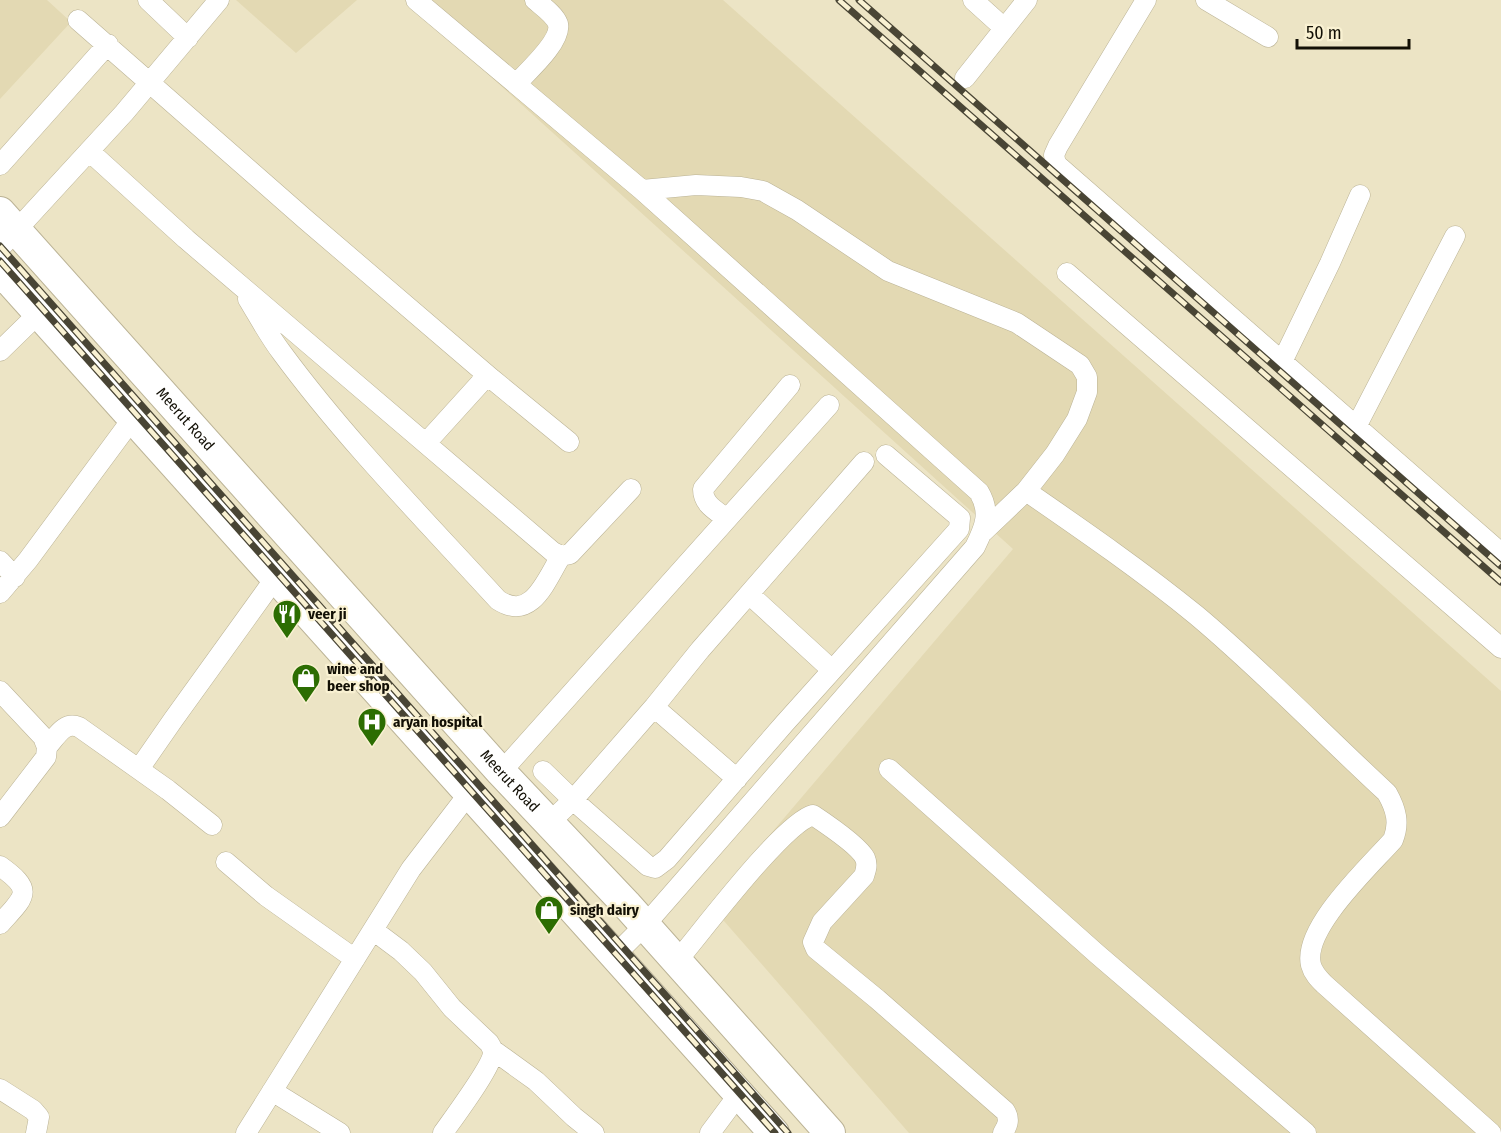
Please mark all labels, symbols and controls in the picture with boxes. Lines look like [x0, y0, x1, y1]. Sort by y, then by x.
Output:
scale bar [1297, 12, 1410, 50]
text: 50 m [1306, 22, 1342, 44]
street label: Meerut Road [153, 384, 218, 454]
restaurant icon: veer ji [271, 598, 303, 640]
place label: veer ji [307, 605, 347, 623]
place label: wine and beer shop [327, 660, 390, 695]
shop icon: wine and beer shop [290, 662, 322, 704]
hospital icon: aryan hospital [356, 706, 388, 748]
place label: aryan hospital [393, 713, 483, 731]
street label: Meerut Road [477, 746, 543, 816]
shop icon: singh dairy [533, 894, 565, 936]
place label: singh dairy [570, 901, 640, 919]

